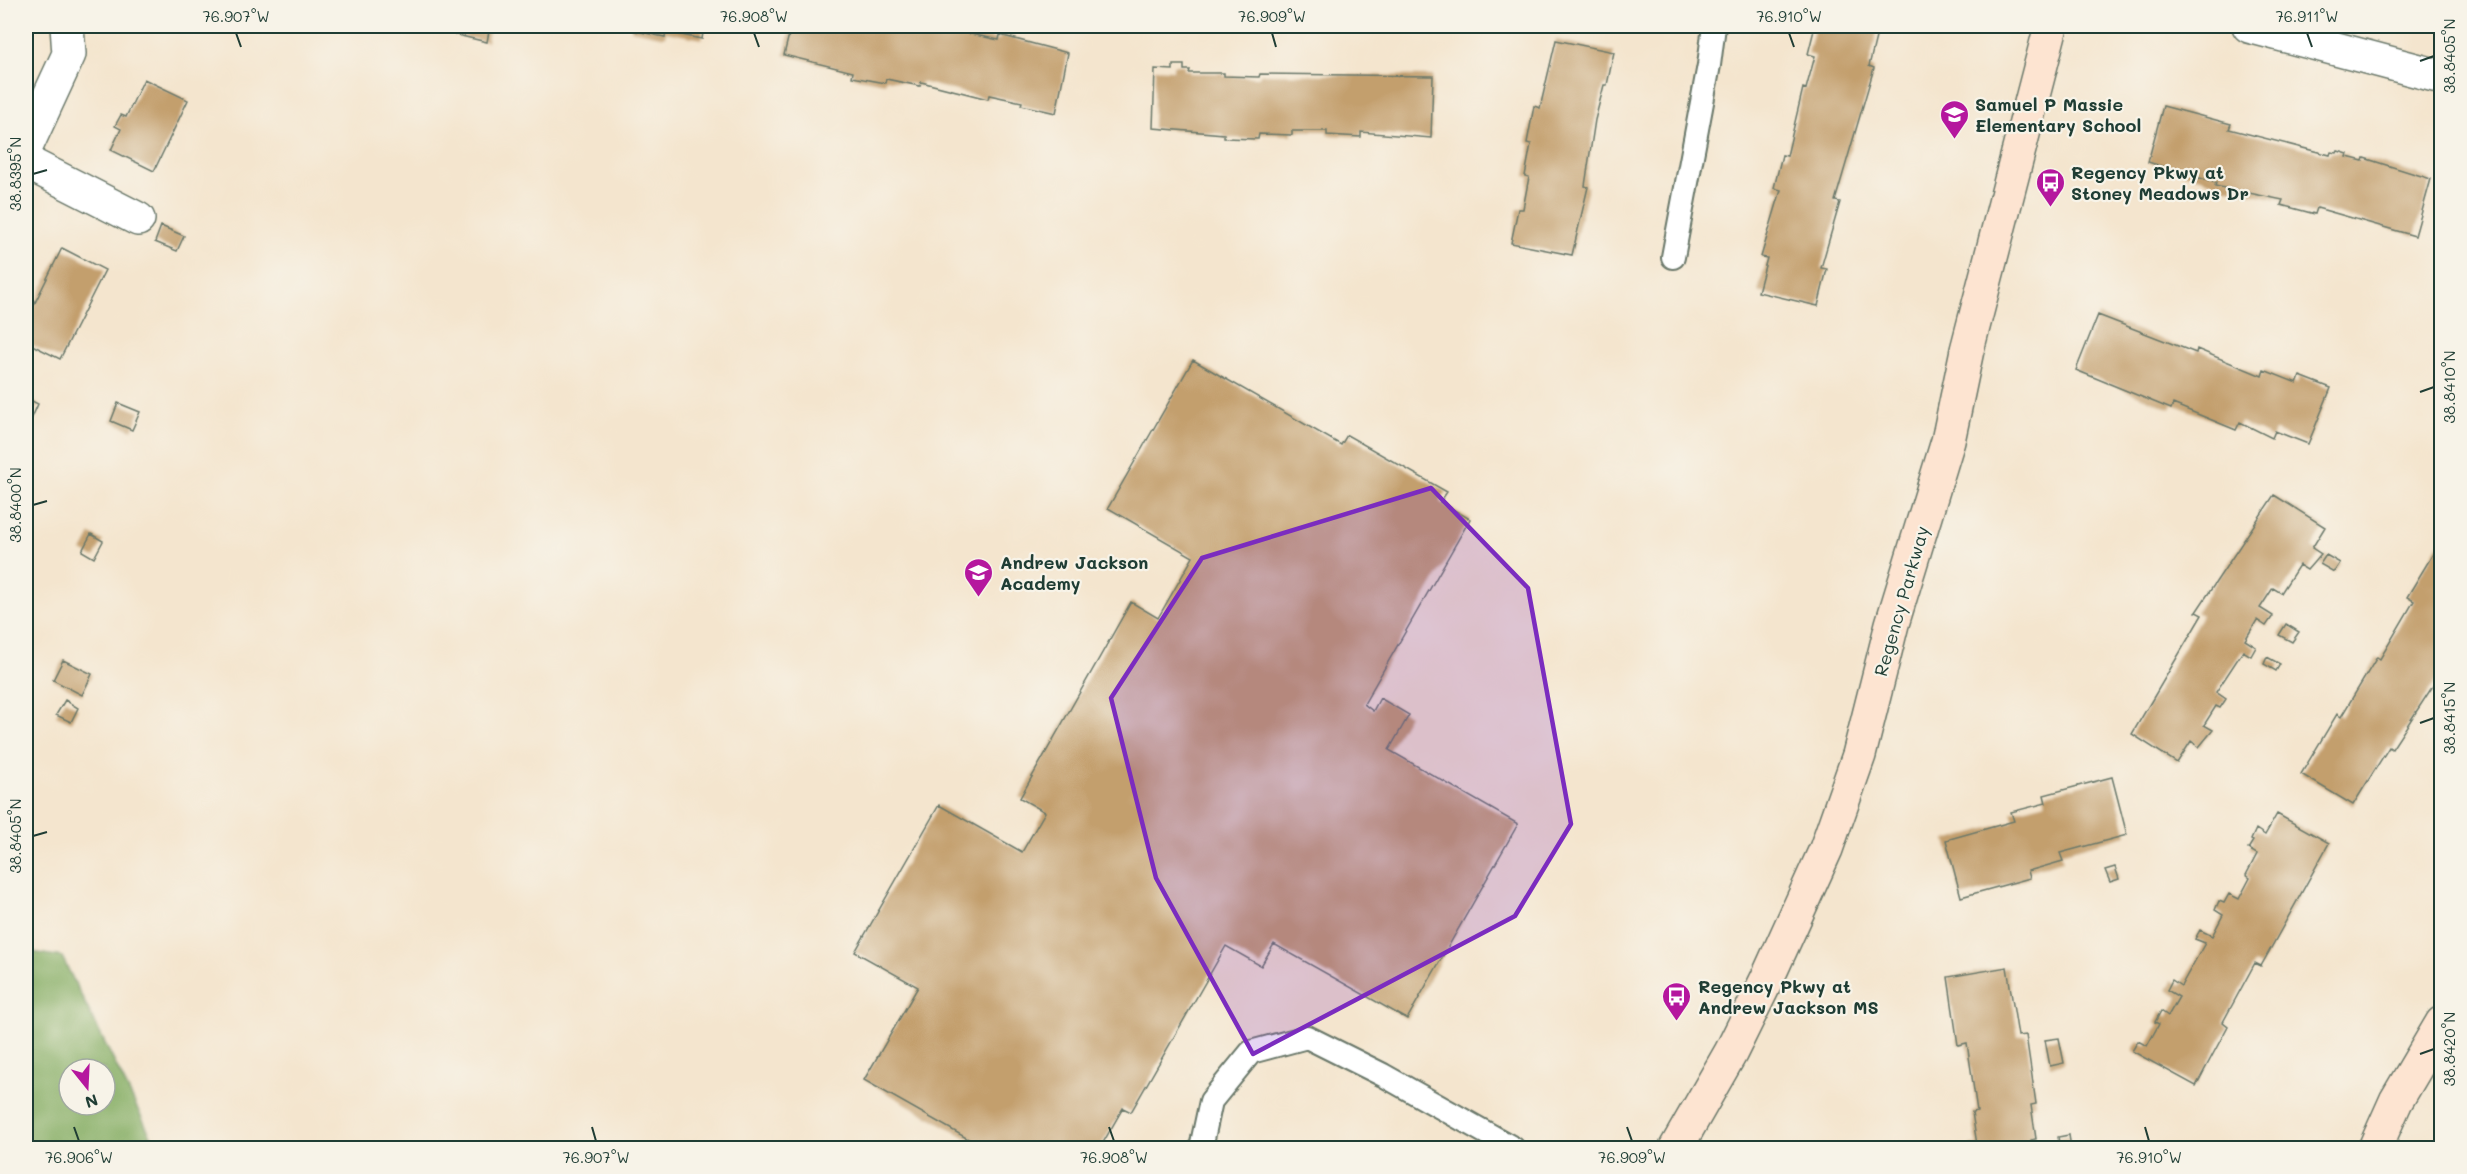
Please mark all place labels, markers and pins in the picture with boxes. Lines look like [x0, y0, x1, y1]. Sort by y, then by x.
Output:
place label: Samuel P Massie Elementary School [1975, 92, 2141, 137]
school or university icon: Samuel P Massie Elementary School [1938, 98, 1970, 140]
place label: Regency Pkwy at Stoney Meadows Dr [2071, 160, 2249, 205]
bus stop icon: Regency Pkwy at Stoney Meadows Dr [2034, 166, 2066, 208]
place label: Andrew Jackson Academy [1000, 550, 1148, 595]
school or university icon: Andrew Jackson Academy [963, 556, 995, 598]
place label: Regency Pkwy at Andrew Jackson MS [1698, 974, 1879, 1019]
bus stop icon: Regency Pkwy at Andrew Jackson MS [1661, 980, 1693, 1022]

